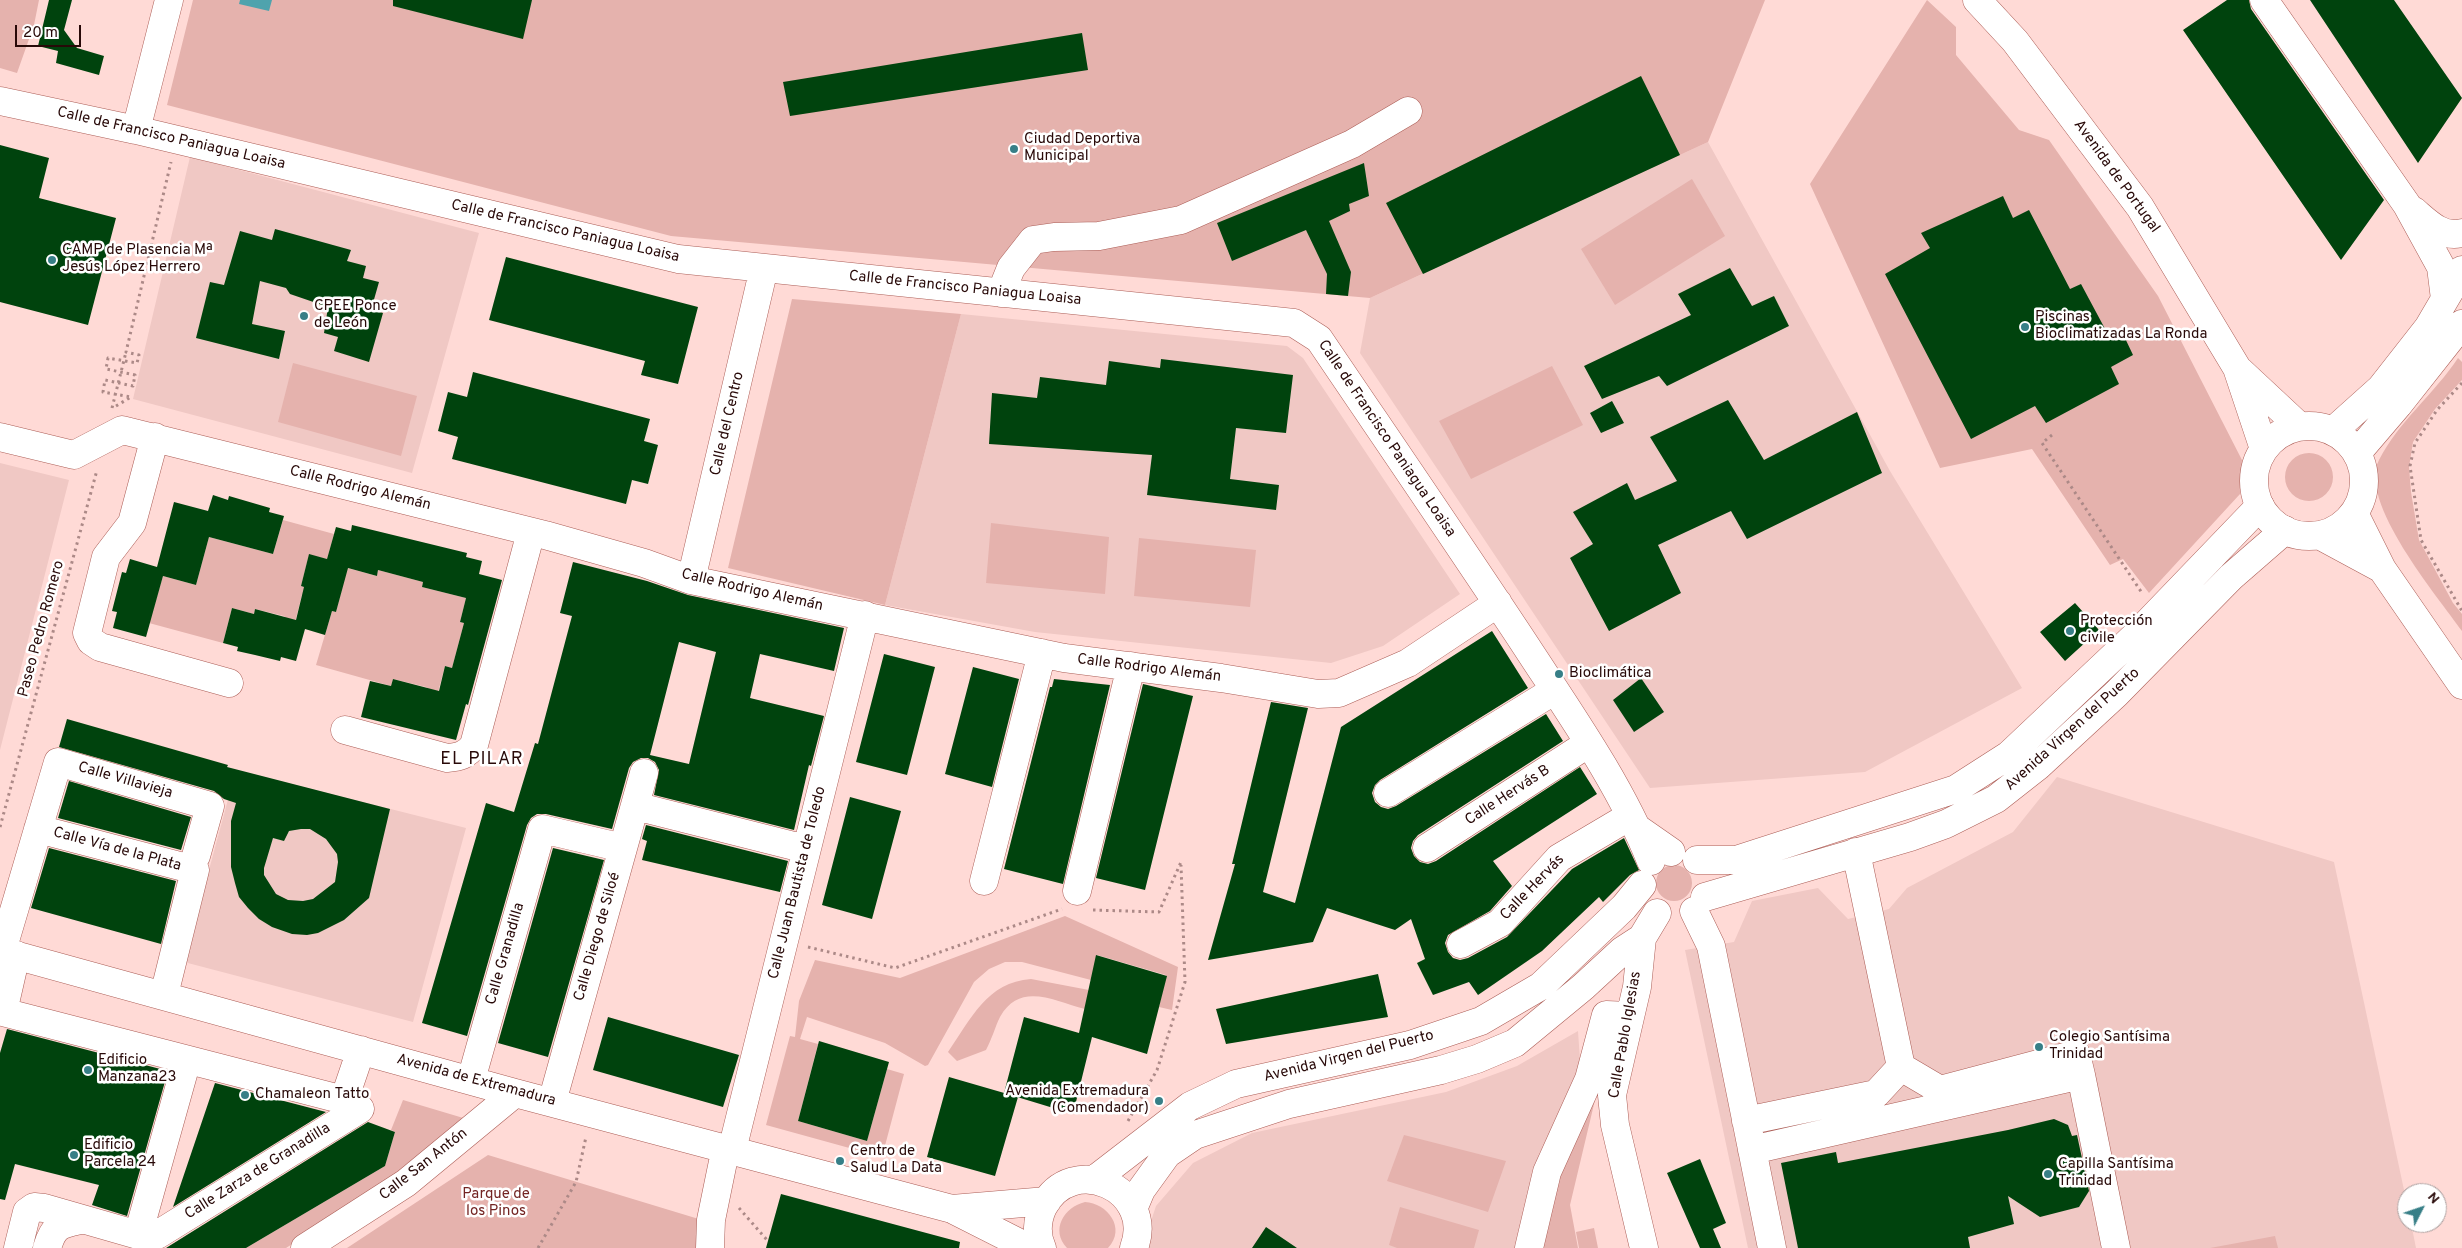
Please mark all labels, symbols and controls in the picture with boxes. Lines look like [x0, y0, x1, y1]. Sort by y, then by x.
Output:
scale bar [18, 15, 84, 47]
text: 20 m [23, 24, 58, 43]
street label: Calle de Francisco Paniagua Loaisa [55, 104, 287, 174]
street label: Avenida de Portugal [2069, 117, 2163, 237]
place label: Ciudad Deportiva Municipal [1024, 131, 1140, 166]
marker: Ciudad Deportiva Municipal [1008, 143, 1020, 155]
street label: Calle de Francisco Paniagua Loaisa [449, 197, 681, 267]
place label: CAMP de Plasencia Mª Jesús López Herrero [62, 242, 213, 277]
marker: CAMP de Plasencia Mª Jesús López Herrero [46, 254, 58, 266]
street label: Calle de Francisco Paniagua Loaisa [848, 268, 1082, 310]
place label: CPEE Ponce de León [314, 298, 397, 333]
place label: Piscinas Bioclimatizadas La Ronda [2035, 309, 2207, 344]
marker: CPEE Ponce de León [298, 310, 310, 322]
marker: Piscinas Bioclimatizadas La Ronda [2019, 321, 2031, 333]
street label: Calle de Francisco Paniagua Loaisa [1313, 337, 1459, 541]
street label: Calle del Centro [707, 370, 749, 478]
street label: Calle Rodrigo Alemán [288, 463, 432, 515]
street label: Paseo Pedro Romero [15, 559, 69, 699]
street label: Calle Rodrigo Alemán [679, 566, 825, 616]
place label: Protección civile [2080, 613, 2153, 648]
marker: Protección civile [2064, 625, 2076, 637]
street label: Calle Rodrigo Alemán [1076, 651, 1222, 687]
place label: Bioclimática [1569, 665, 1652, 683]
street label: Avenida Virgen del Puerto [2002, 665, 2144, 795]
marker: Bioclimática [1553, 668, 1565, 680]
district label: EL PILAR [439, 749, 525, 771]
street label: Calle Villavieja [76, 759, 174, 803]
street label: Calle Hervás B [1462, 762, 1554, 830]
street label: Calle Juan Bautista de Toledo [765, 785, 831, 981]
street label: Calle Vía de la Plata [51, 824, 183, 876]
street label: Calle Hervás [1497, 851, 1569, 925]
street label: Calle Diego de Siloé [571, 871, 625, 1003]
street label: Calle Granadilla [483, 901, 529, 1007]
street label: Calle Pablo Iglesias [1606, 970, 1646, 1100]
street label: Avenida Virgen del Puerto [1262, 1027, 1436, 1087]
place label: Colegio Santísima Trinidad [2049, 1029, 2170, 1064]
marker: Colegio Santísima Trinidad [2033, 1041, 2045, 1053]
street label: Avenida de Extremadura [394, 1051, 558, 1111]
place label: Edificio Manzana23 [98, 1052, 176, 1087]
marker: Edificio Manzana23 [82, 1064, 94, 1076]
place label: Avenida Extremadura (Comendador) [1005, 1083, 1149, 1118]
place label: Chamaleon Tatto [255, 1086, 369, 1104]
marker: Chamaleon Tatto [239, 1089, 251, 1101]
marker: Avenida Extremadura (Comendador) [1153, 1095, 1165, 1107]
street label: Calle Zarza de Granadilla [182, 1120, 334, 1224]
street label: Calle San Antón [376, 1125, 472, 1205]
place label: Edificio Parcela 24 [84, 1137, 156, 1172]
place label: Centro de Salud La Data [850, 1143, 942, 1178]
marker: Edificio Parcela 24 [68, 1149, 80, 1161]
marker: Centro de Salud La Data [834, 1155, 846, 1167]
place label: Capilla Santísima Trinidad [2058, 1156, 2174, 1191]
marker: Capilla Santísima Trinidad [2042, 1168, 2054, 1180]
north arrow [2397, 1183, 2447, 1233]
park label: Parque de los Pinos [462, 1186, 530, 1221]
text: N [2423, 1189, 2443, 1208]

